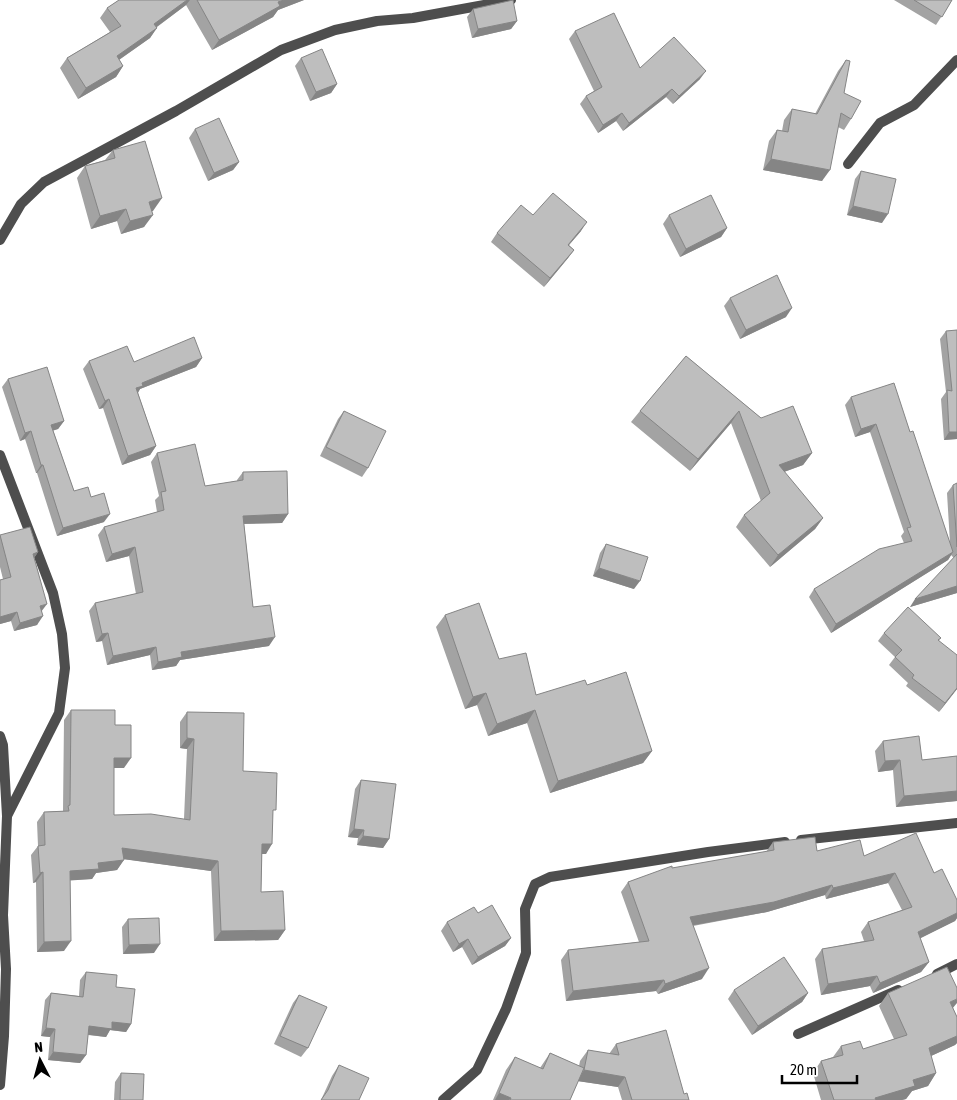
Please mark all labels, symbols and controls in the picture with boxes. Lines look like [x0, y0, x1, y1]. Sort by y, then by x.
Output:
north arrow [15, 1035, 65, 1085]
text: N [34, 1039, 44, 1055]
scale bar [782, 1052, 857, 1084]
text: 20 m [790, 1061, 817, 1078]

